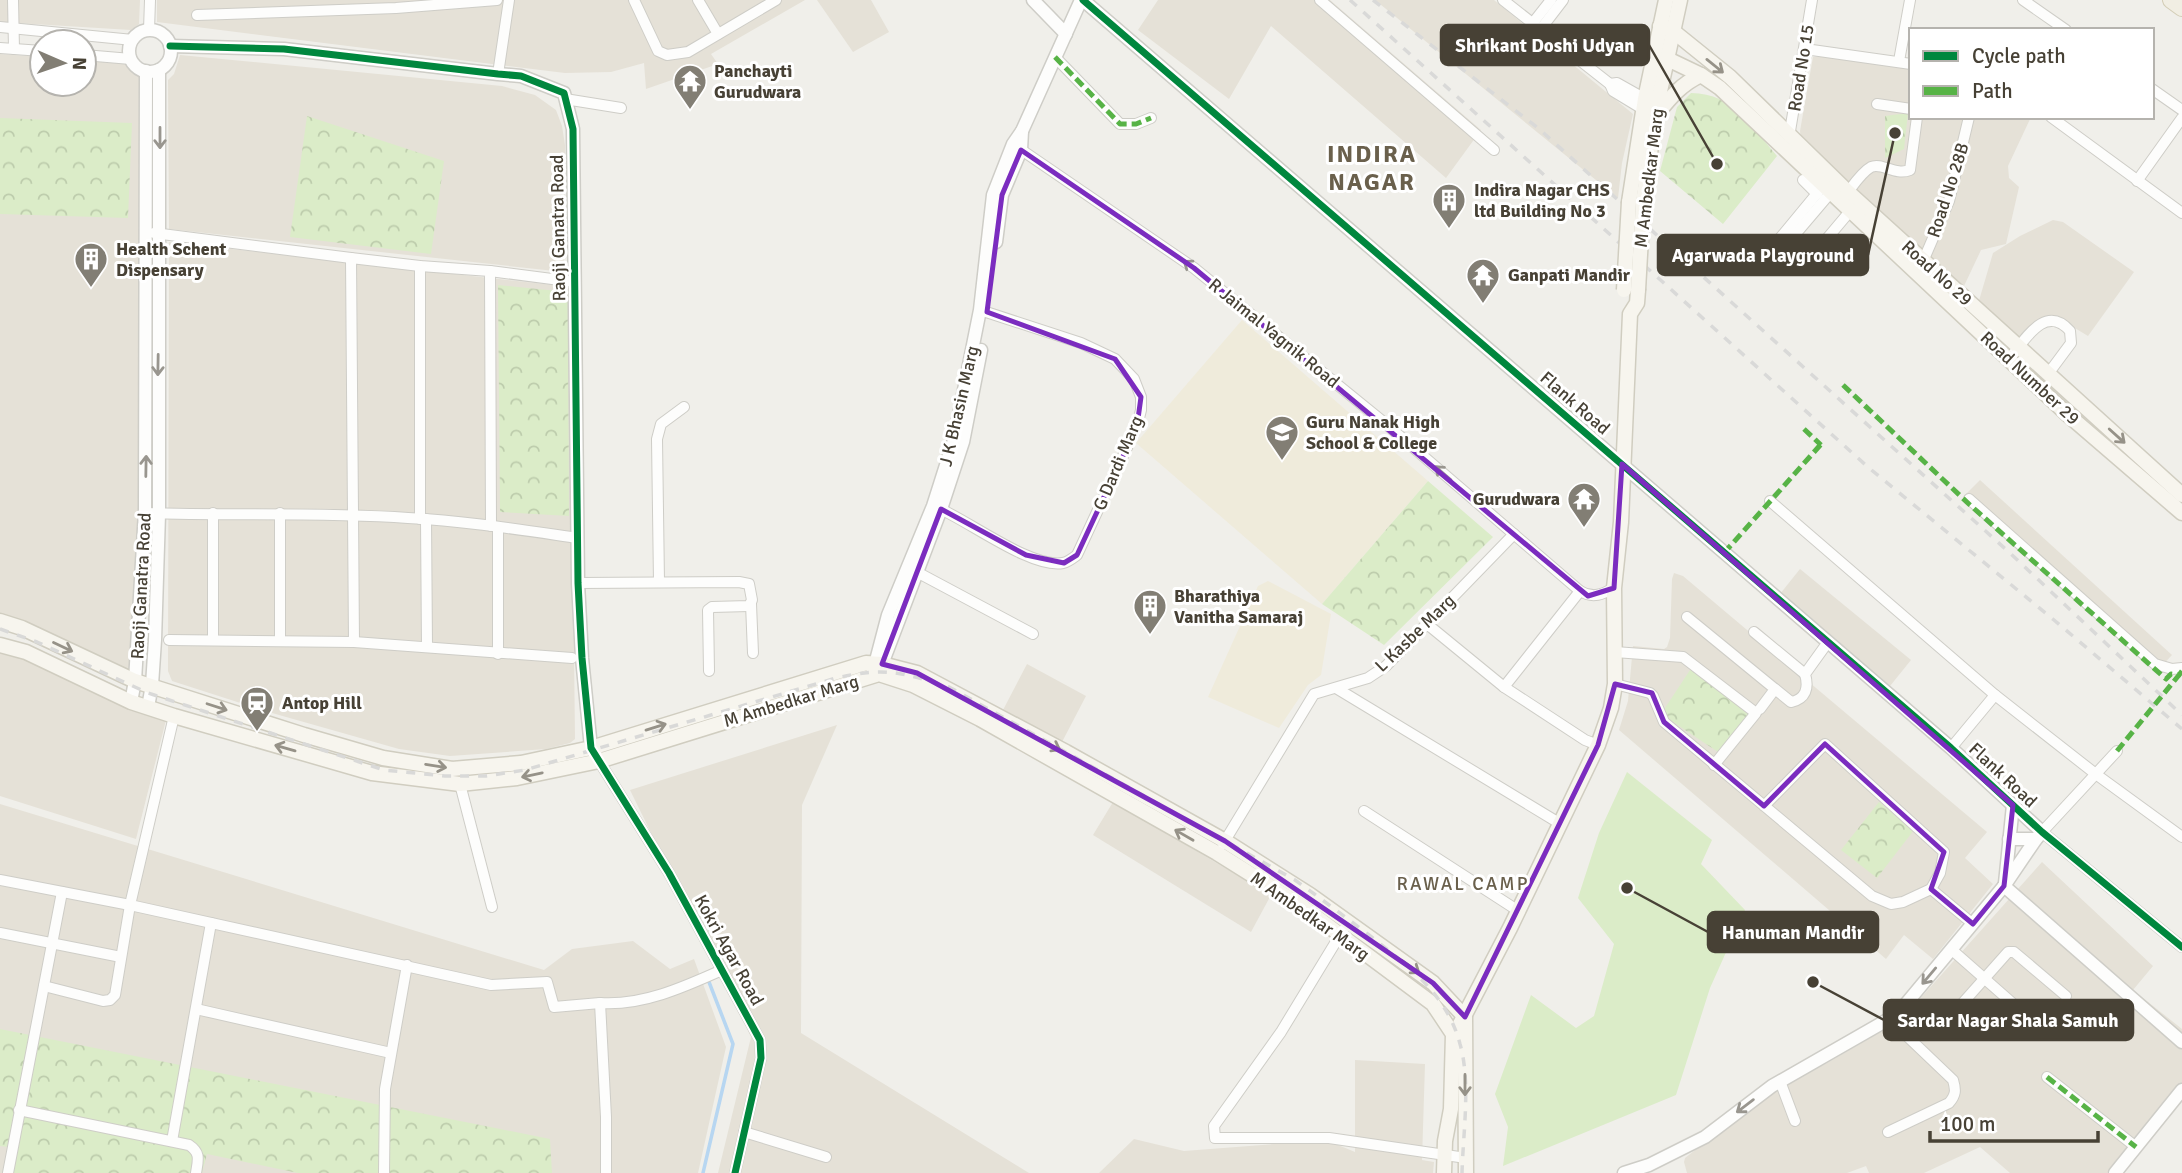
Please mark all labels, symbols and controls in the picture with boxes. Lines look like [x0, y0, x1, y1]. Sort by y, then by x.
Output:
street label: Road No 15 [1783, 23, 1819, 113]
callout: Shrikant Doshi Udyan [1441, 25, 1649, 65]
north arrow [28, 28, 98, 98]
legend [1909, 28, 2154, 119]
text: Shrikant Doshi Udyan [1455, 34, 1635, 58]
text: Cycle path [1972, 43, 2066, 69]
text: N [67, 57, 91, 71]
one-way arrow [1706, 58, 1724, 73]
place label: Panchayti Gurudwara [714, 60, 801, 103]
temple icon: Panchayti Gurudwara [671, 62, 709, 111]
text: Path [1972, 78, 2013, 104]
street label: M Ambedkar Marg [1630, 107, 1668, 249]
one-way arrow [153, 126, 167, 149]
district label: INDIRA NAGAR [1327, 139, 1417, 197]
street label: Road No 28B [1922, 140, 1974, 240]
street label: Raoji Ganatra Road [546, 154, 570, 302]
place label: Indira Nagar CHS ltd Building No 3 [1474, 179, 1610, 222]
building icon: Indira Nagar CHS ltd Building No 3 [1430, 181, 1468, 230]
callout: Agarwada Playground [1658, 235, 1868, 275]
street label: Road No 29 [1897, 236, 1977, 310]
place label: Health Schent Dispensary [116, 238, 227, 281]
building icon: Health Schent Dispensary [72, 240, 110, 289]
text: Agarwada Playground [1672, 244, 1854, 268]
temple icon: Ganpati Mandir [1464, 256, 1502, 305]
one-way arrow [1183, 260, 1202, 274]
place label: Ganpati Mandir [1508, 264, 1631, 286]
street label: R Jaimal Yagnik Road [1204, 273, 1344, 393]
street label: Road Number 29 [1976, 326, 2084, 430]
street label: J K Bhasin Marg [934, 344, 984, 468]
one-way arrow [152, 354, 165, 377]
street label: Flank Road [1536, 367, 1614, 439]
place label: Guru Nanak High School & College [1306, 411, 1440, 454]
street label: G Dardi Marg [1088, 412, 1148, 514]
school or university icon: Guru Nanak High School & College [1263, 413, 1301, 462]
one-way arrow [2108, 427, 2125, 444]
one-way arrow [139, 454, 153, 477]
one-way arrow [1435, 465, 1453, 481]
temple icon: Gurudwara [1565, 480, 1603, 529]
place label: Gurudwara [1473, 488, 1560, 510]
street label: Raoji Ganatra Road [126, 512, 156, 660]
place label: Bharathiya Vanitha Samaraj [1174, 585, 1303, 628]
building icon: Bharathiya Vanitha Samaraj [1131, 587, 1169, 636]
street label: L Kasbe Marg [1370, 589, 1460, 677]
one-way arrow [52, 641, 73, 654]
street label: M Ambedkar Marg [721, 670, 861, 732]
station icon: Antop Hill [238, 684, 276, 733]
place label: Antop Hill [282, 692, 362, 714]
one-way arrow [205, 702, 227, 714]
one-way arrow [645, 720, 667, 733]
one-way arrow [1040, 738, 1061, 752]
street label: Flank Road [1964, 738, 2042, 812]
one-way arrow [274, 740, 296, 753]
one-way arrow [424, 760, 447, 773]
one-way arrow [521, 769, 544, 782]
one-way arrow [1174, 828, 1195, 841]
street label: M Ambedkar Marg [1246, 867, 1374, 965]
district label: RAWAL CAMP [1397, 872, 1529, 896]
street label: Kokri Agar Road [690, 891, 768, 1009]
callout: Hanuman Mandir [1708, 912, 1878, 952]
text: Hanuman Mandir [1722, 921, 1865, 945]
one-way arrow [1401, 960, 1420, 975]
one-way arrow [1921, 967, 1937, 985]
callout: Sardar Nagar Shala Samuh [1884, 1000, 2133, 1040]
text: Sardar Nagar Shala Samuh [1898, 1009, 2118, 1033]
one-way arrow [1458, 1074, 1472, 1097]
one-way arrow [1736, 1099, 1755, 1114]
scale bar [1930, 1100, 2098, 1144]
text: 100 m [1940, 1111, 1995, 1137]

